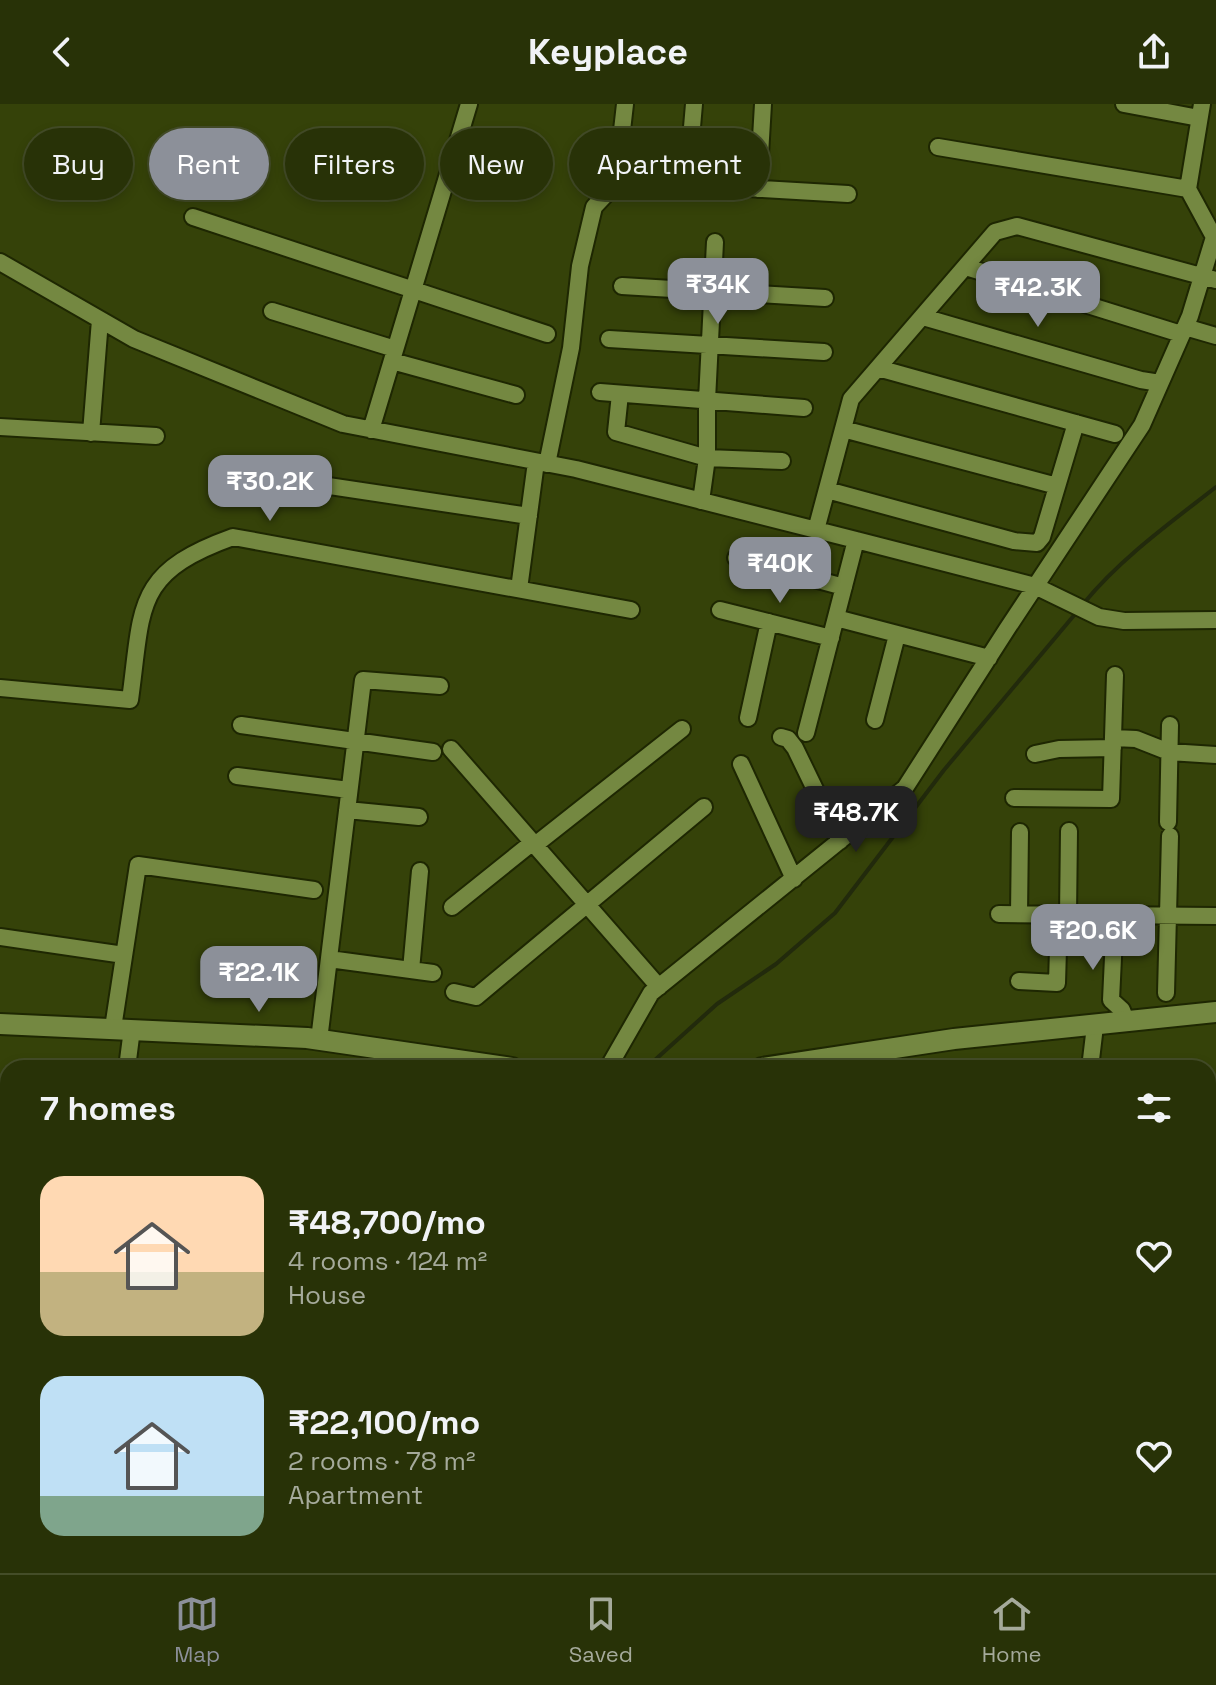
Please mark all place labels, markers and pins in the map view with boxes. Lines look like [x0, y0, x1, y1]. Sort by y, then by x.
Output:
pin: ₹34K [671, 258, 765, 326]
pin: ₹42.3K [973, 261, 1103, 329]
pin: ₹30.2K [205, 455, 335, 523]
pin: ₹40K [733, 537, 827, 605]
pin: ₹48.7K [791, 786, 921, 854]
pin: ₹20.6K [1028, 904, 1158, 972]
pin: ₹22.1K [194, 946, 324, 1014]

